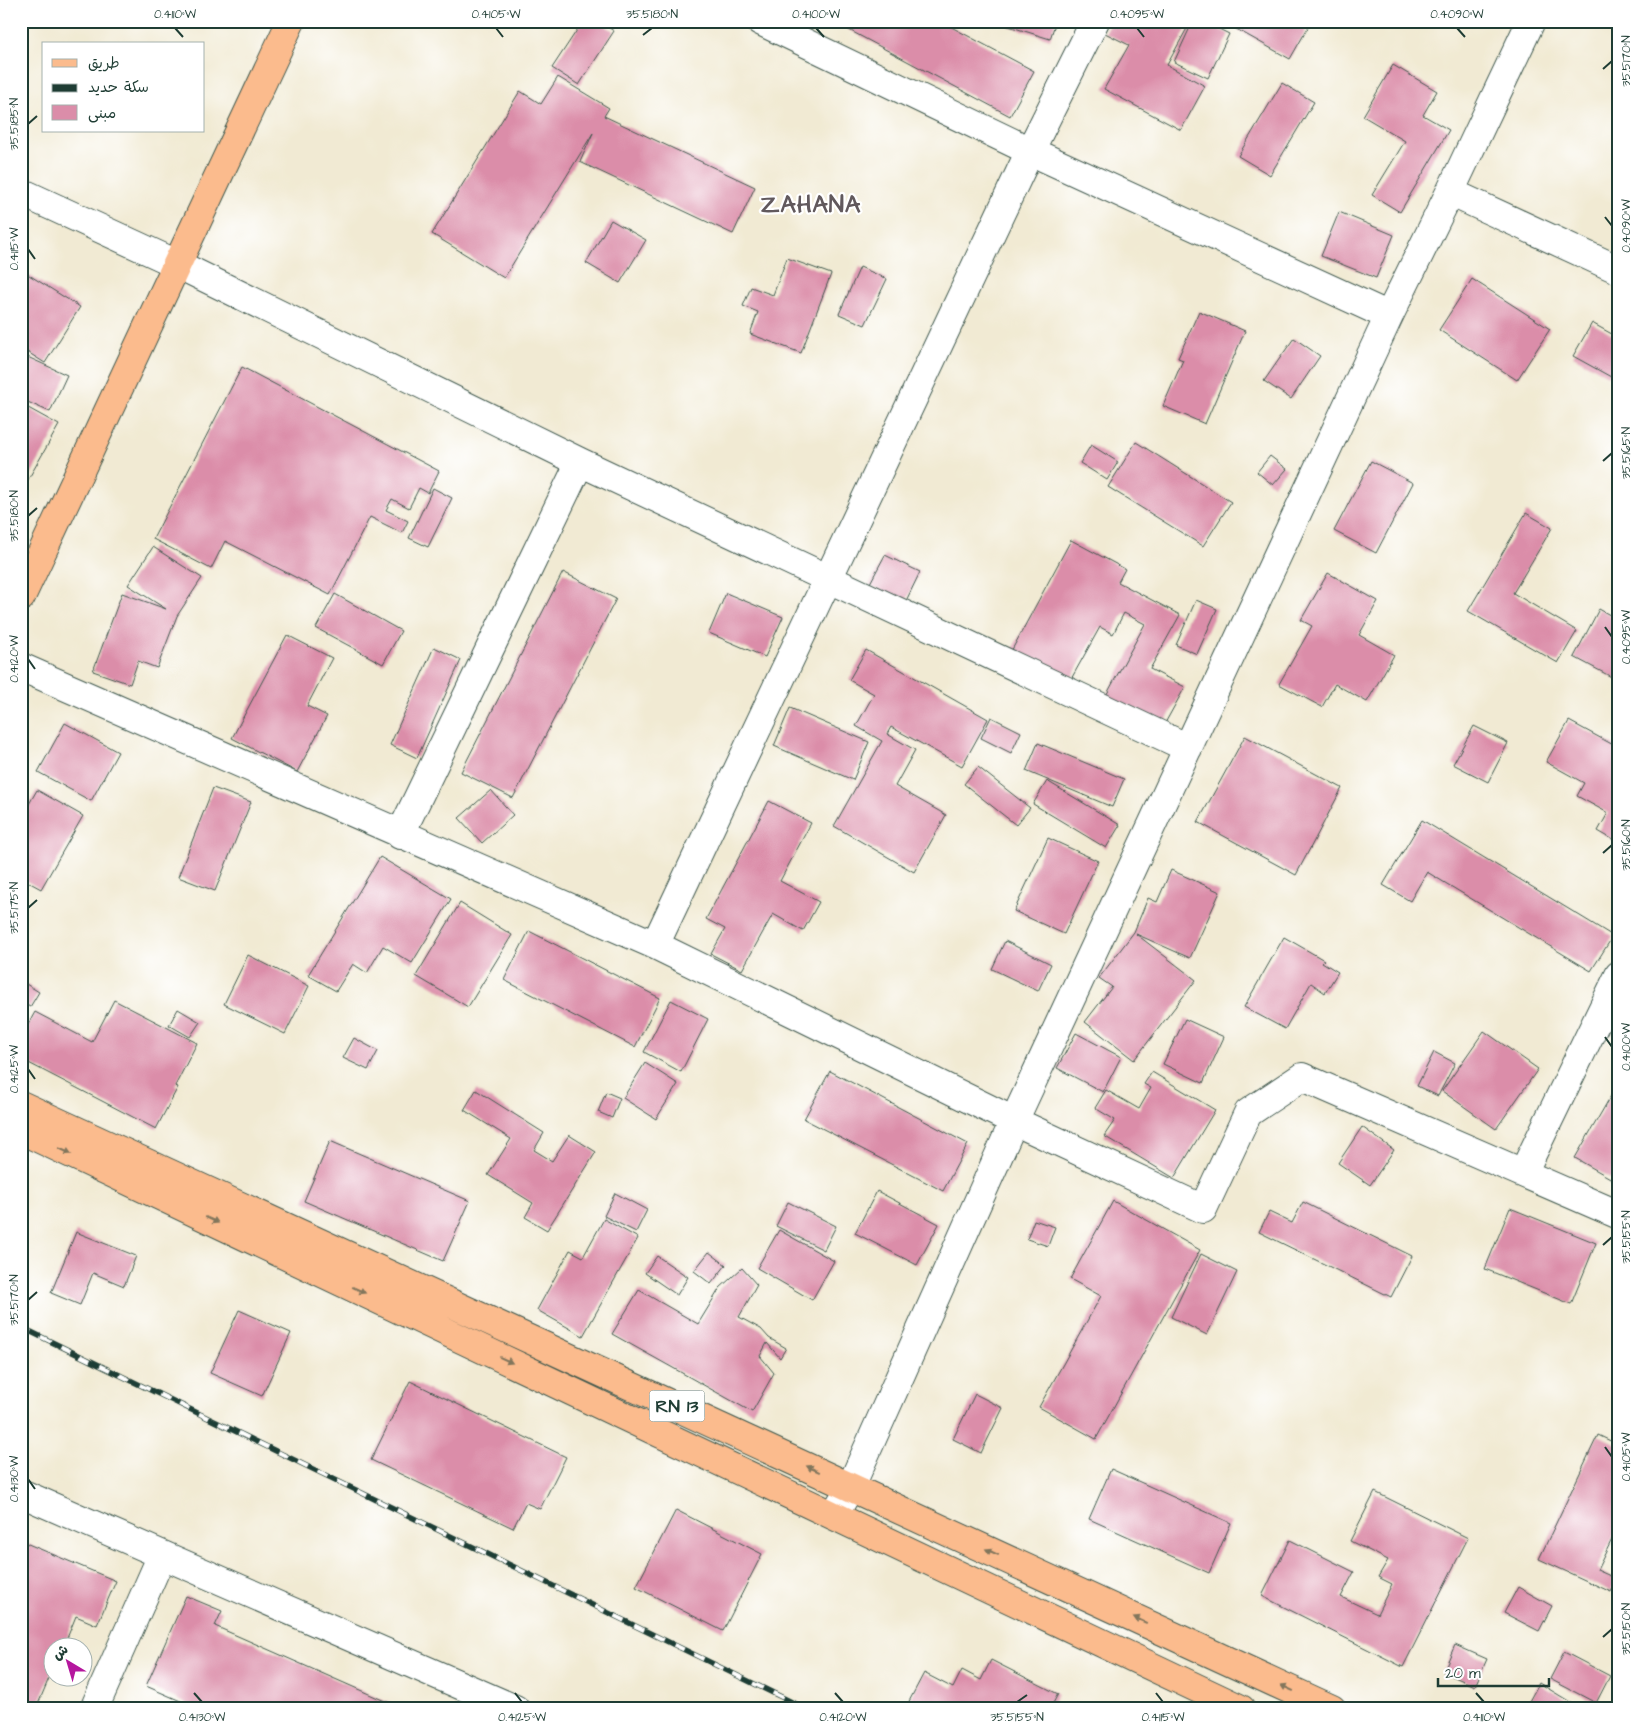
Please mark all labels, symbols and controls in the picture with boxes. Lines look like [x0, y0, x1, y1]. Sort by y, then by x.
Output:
text: 0.4110°W [154, 6, 197, 23]
text: 0.4105°W [472, 6, 521, 23]
text: 35.5180°N [626, 6, 678, 23]
text: 0.4100°W [792, 6, 841, 23]
text: 0.4095°W [1110, 6, 1165, 23]
text: 0.4090°W [1430, 6, 1484, 23]
text: 35.5170°N [1618, 35, 1635, 87]
legend [42, 42, 205, 132]
text: طريق [88, 53, 120, 74]
text: سكة حديد [88, 77, 149, 98]
text: 35.5185°N [6, 97, 23, 150]
text: مبنى [88, 103, 116, 124]
district label: ZAHANA [761, 188, 861, 222]
text: 0.4090°W [1618, 199, 1635, 253]
text: 0.4115°W [6, 227, 23, 270]
text: 35.5165°N [1618, 426, 1635, 479]
text: 35.5180°N [6, 490, 23, 542]
text: 0.4095°W [1618, 609, 1635, 664]
text: 0.4120°W [6, 635, 23, 683]
text: 35.5160°N [1618, 819, 1635, 871]
text: 35.5175°N [6, 881, 23, 934]
text: 0.4100°W [1618, 1022, 1635, 1071]
text: 0.4125°W [6, 1044, 23, 1093]
one-way arrow [58, 1147, 72, 1155]
text: 35.5155°N [1618, 1210, 1635, 1264]
one-way arrow [205, 1217, 219, 1225]
text: 35.5170°N [6, 1274, 23, 1326]
one-way arrow [352, 1286, 366, 1294]
one-way arrow [499, 1356, 513, 1364]
road number: RN 13 [650, 1390, 704, 1422]
text: 0.4105°W [1618, 1432, 1635, 1481]
text: 0.4130°W [6, 1455, 23, 1502]
one-way arrow [806, 1464, 820, 1472]
one-way arrow [985, 1547, 1000, 1556]
text: 35.5150°N [1618, 1602, 1635, 1655]
one-way arrow [1133, 1616, 1147, 1624]
north arrow [42, 1638, 92, 1688]
text: ش [48, 1640, 73, 1665]
scale bar [1438, 1655, 1549, 1687]
text: 20 m [1445, 1663, 1481, 1684]
one-way arrow [1280, 1684, 1294, 1692]
text: 0.4130°W [179, 1709, 226, 1726]
text: 0.4125°W [498, 1709, 547, 1726]
text: 0.4120°W [819, 1709, 867, 1726]
text: 35.5155°N [990, 1709, 1044, 1726]
text: 0.4115°W [1142, 1709, 1185, 1726]
text: 0.4110°W [1463, 1709, 1506, 1726]

